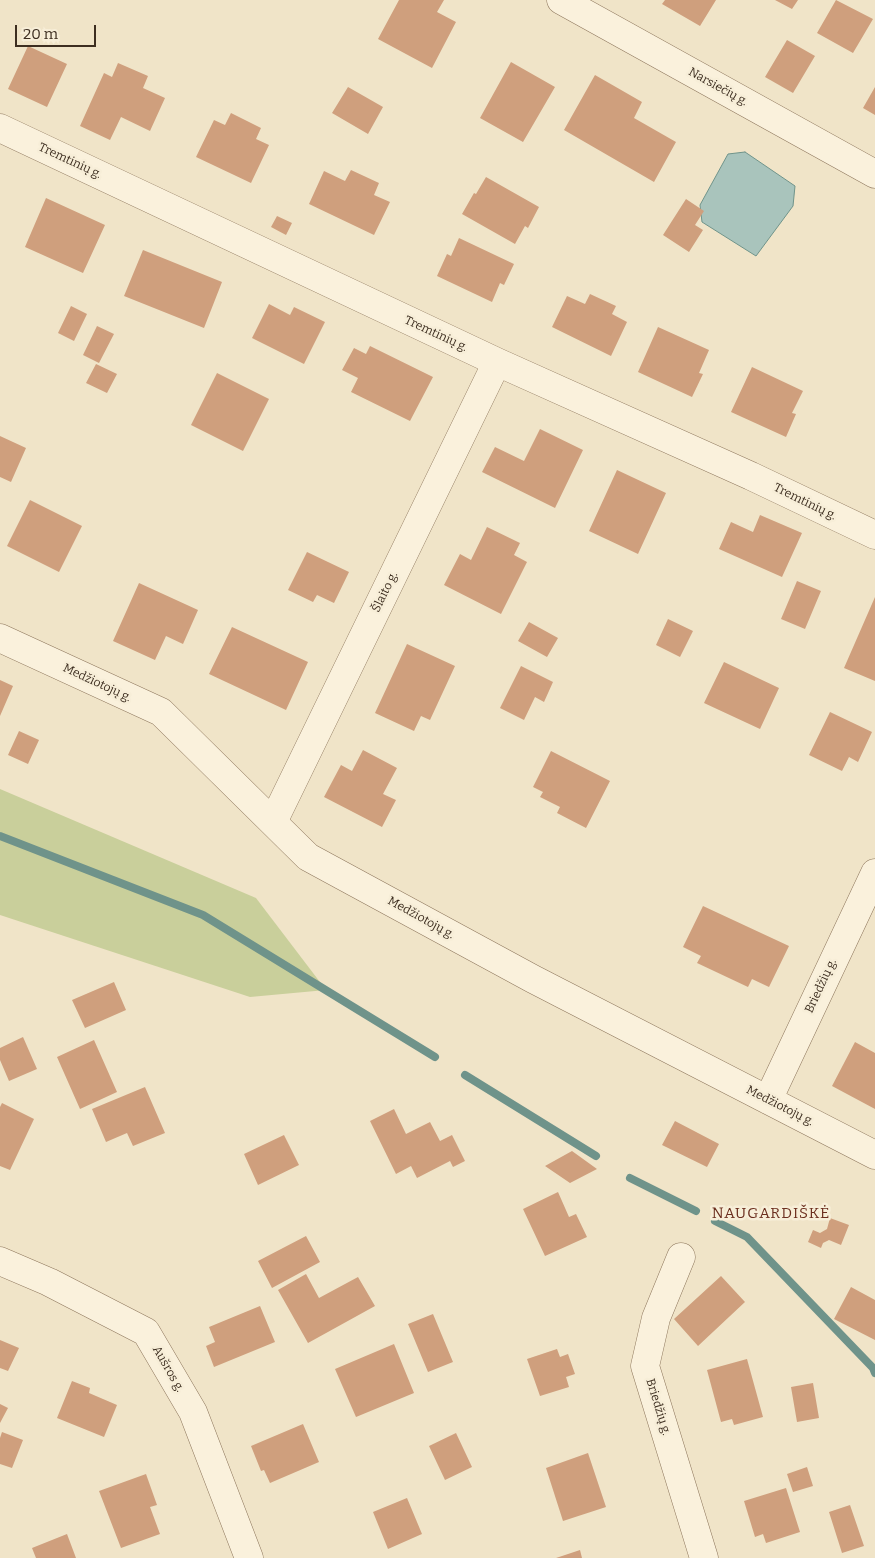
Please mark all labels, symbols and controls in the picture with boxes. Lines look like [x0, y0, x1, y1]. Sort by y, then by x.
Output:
scale bar [18, 15, 99, 47]
text: 20 m [23, 25, 58, 43]
street label: Narsiečių g. [686, 65, 750, 109]
street label: Tremtinių g. [36, 140, 104, 182]
street label: Tremtinių g. [402, 313, 470, 355]
street label: Tremtinių g. [771, 481, 839, 523]
street label: Šlaito g. [369, 569, 401, 615]
street label: Medžiotojų g. [61, 661, 133, 705]
street label: Medžiotojų g. [385, 894, 457, 942]
street label: Briedžių g. [802, 957, 840, 1015]
street label: Medžiotojų g. [744, 1083, 816, 1129]
district label: NAUGARDIŠKĖ [710, 1205, 832, 1223]
street label: Aušros g. [149, 1343, 187, 1395]
street label: Briedžių g. [643, 1377, 673, 1437]

